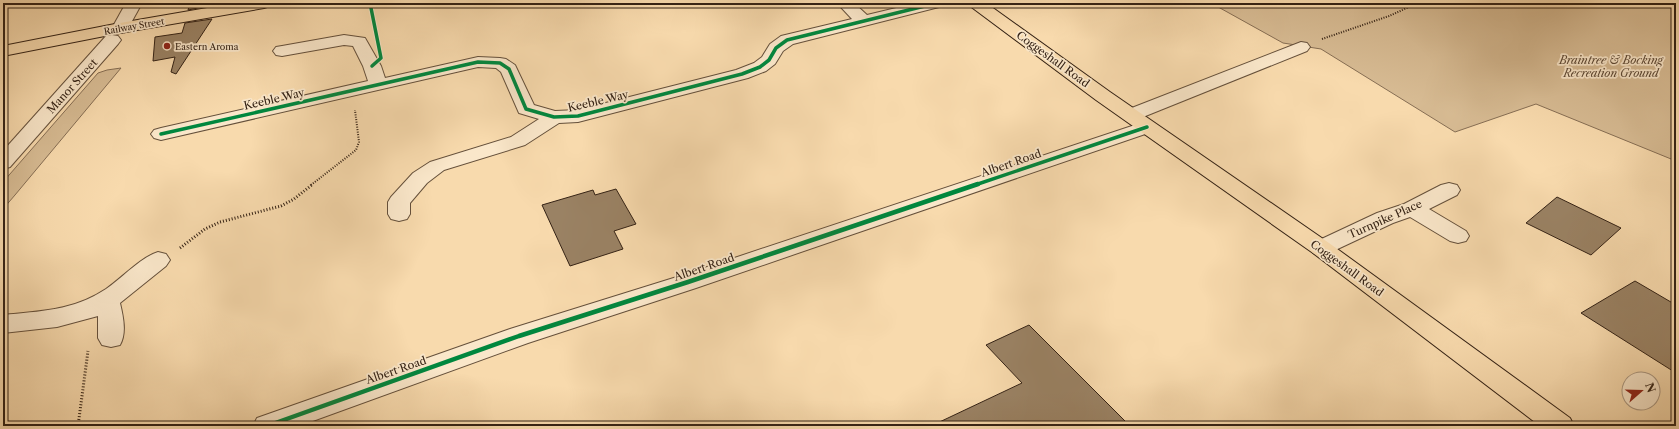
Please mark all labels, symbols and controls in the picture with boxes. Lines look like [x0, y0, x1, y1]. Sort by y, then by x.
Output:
street label: Railway Street [103, 15, 166, 37]
street label: Coggeshall Road [1014, 28, 1093, 90]
marker: Eastern Aroma [162, 41, 172, 51]
place label: Eastern Aroma [175, 41, 239, 52]
park label: Braintree & Bocking Recreation Ground [1558, 53, 1664, 80]
street label: Manor Street [44, 56, 100, 116]
street label: Keeble Way [242, 85, 307, 113]
street label: Keeble Way [566, 87, 631, 115]
street label: Albert Road [978, 146, 1043, 180]
street label: Turnpike Place [1346, 196, 1424, 242]
street label: Coggeshall Road [1308, 237, 1387, 299]
street label: Albert Road [671, 250, 736, 284]
street label: Albert Road [363, 353, 428, 387]
north arrow [1621, 371, 1661, 411]
text: N [1642, 381, 1659, 395]

